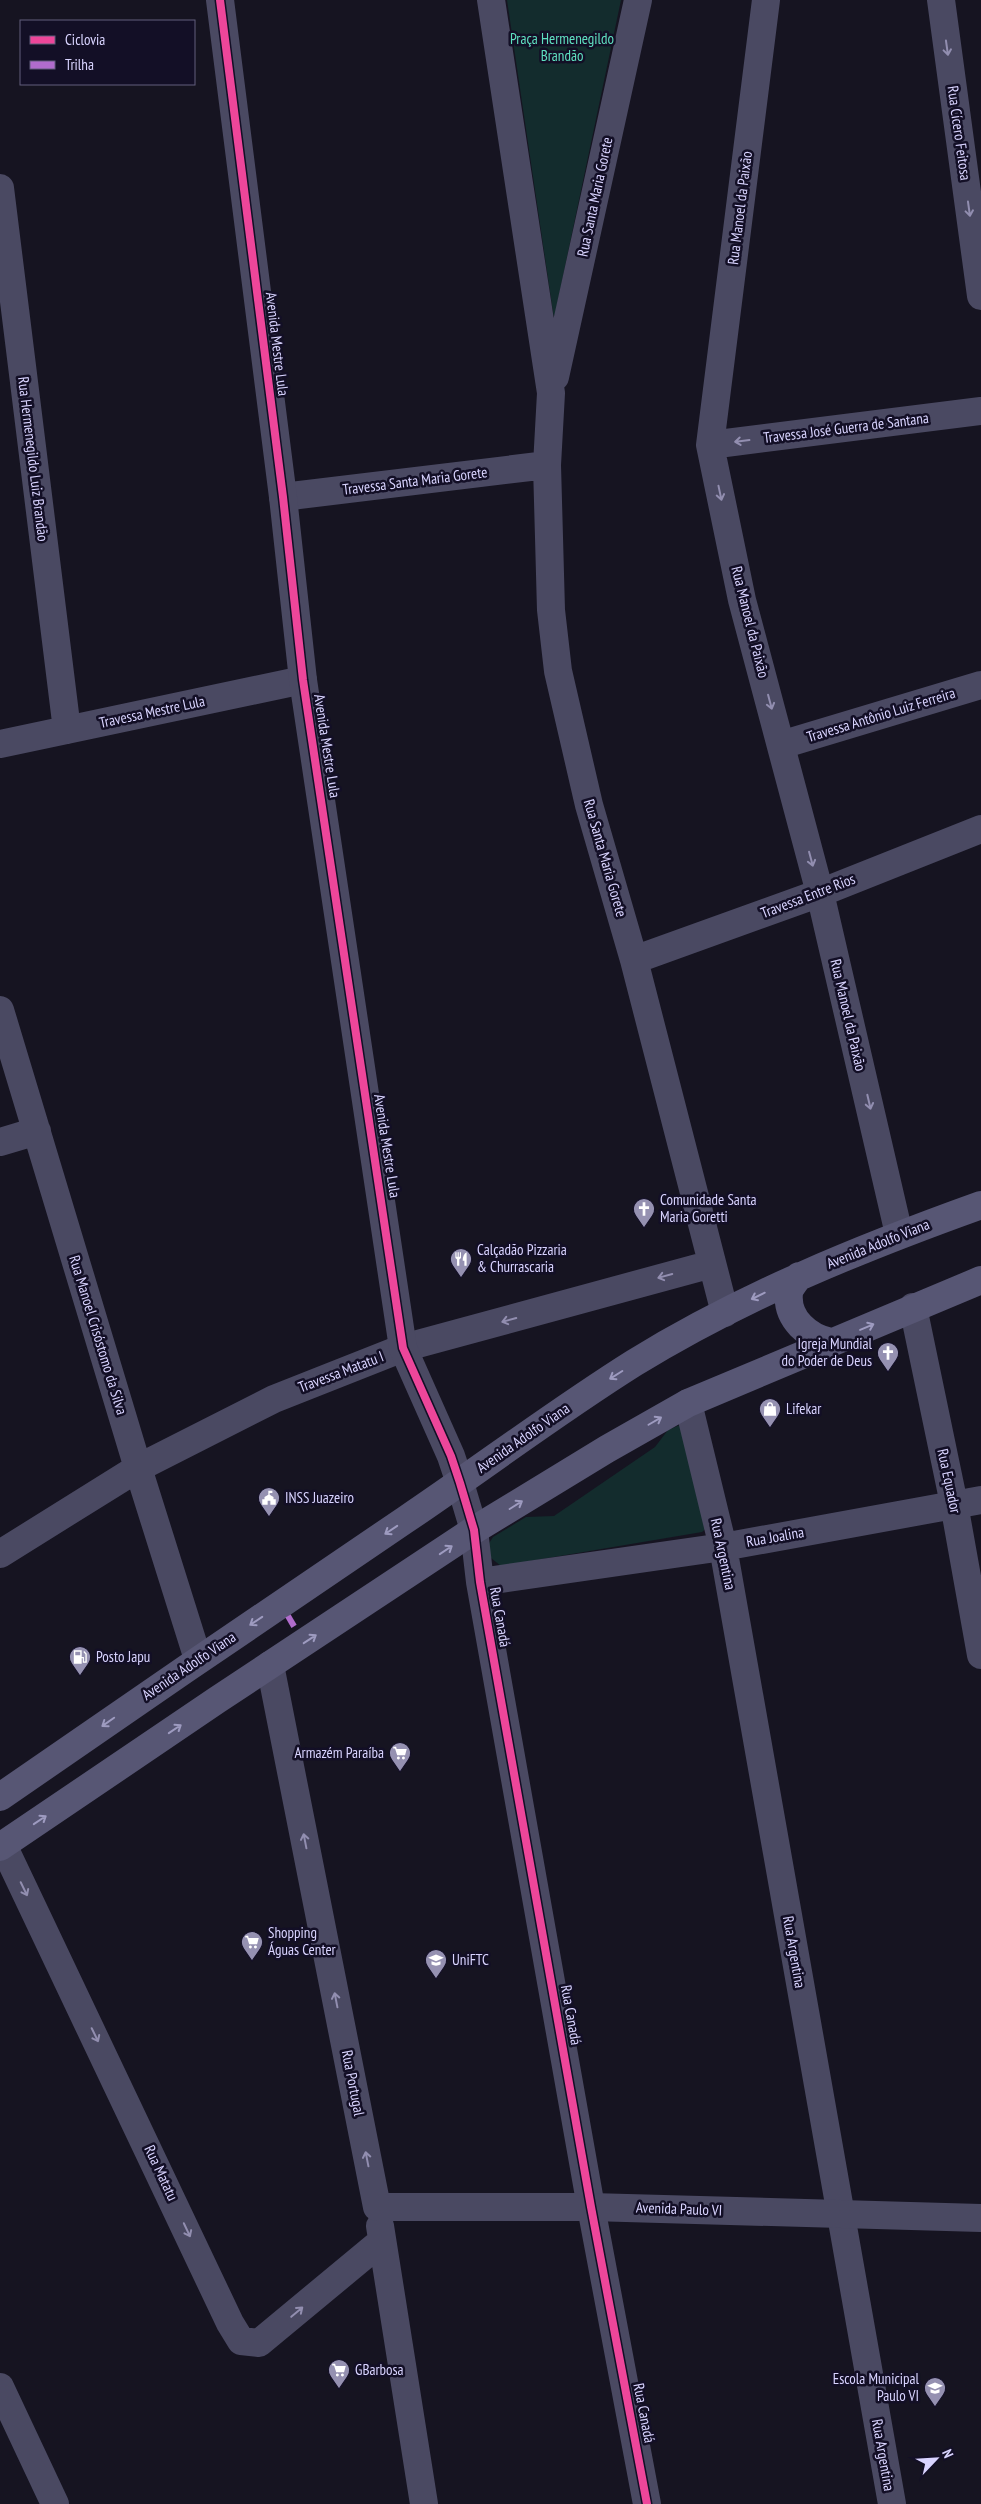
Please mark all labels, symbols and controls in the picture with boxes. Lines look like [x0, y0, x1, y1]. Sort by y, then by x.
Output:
legend [20, 20, 195, 85]
park label: Praça Hermenegildo Brandão [510, 29, 614, 65]
text: Ciclovia [65, 30, 105, 49]
one-way arrow [942, 40, 952, 56]
text: Trilha [65, 55, 94, 74]
street label: Rua Cícero Feitosa [943, 84, 976, 181]
street label: Rua Santa Maria Gorete [573, 135, 616, 258]
street label: Rua Manoel da Paixão [723, 150, 756, 266]
one-way arrow [964, 201, 974, 217]
street label: Avenida Mestre Lula [262, 291, 293, 397]
street label: Rua Hermenegildo Luiz Brandão [14, 375, 53, 542]
street label: Travessa José Guerra de Santana [762, 408, 930, 447]
one-way arrow [734, 436, 750, 446]
street label: Travessa Santa Maria Gorete [341, 462, 488, 499]
one-way arrow [716, 484, 725, 500]
street label: Rua Manoel da Paixão [727, 564, 774, 680]
street label: Travessa Antônio Luiz Ferreira [804, 683, 957, 746]
street label: Travessa Mestre Lula [97, 691, 206, 732]
street label: Avenida Mestre Lula [310, 693, 345, 799]
one-way arrow [765, 693, 775, 709]
street label: Rua Santa Maria Gorete [580, 797, 631, 919]
one-way arrow [807, 850, 816, 866]
street label: Travessa Entre Rios [758, 869, 858, 922]
street label: Rua Manoel da Paixão [826, 957, 871, 1073]
street label: Avenida Mestre Lula [370, 1093, 405, 1199]
one-way arrow [865, 1094, 874, 1110]
place label: Comunidade Santa Maria Goretti [660, 1190, 757, 1226]
church icon: Comunidade Santa Maria Goretti [632, 1197, 656, 1228]
street label: Avenida Adolfo Viana [824, 1214, 932, 1273]
place label: Calçadão Pizzaria & Churrascaria [477, 1240, 567, 1276]
restaurant icon: Calçadão Pizzaria & Churrascaria [449, 1247, 473, 1278]
street label: Rua Manoel Crisóstomo da Silva [65, 1253, 132, 1417]
one-way arrow [658, 1272, 674, 1282]
one-way arrow [751, 1292, 766, 1302]
one-way arrow [501, 1315, 517, 1325]
one-way arrow [859, 1321, 874, 1331]
place label: Igreja Mundial do Poder de Deus [782, 1334, 872, 1370]
church icon: Igreja Mundial do Poder de Deus [876, 1341, 900, 1372]
street label: Travessa Matatu I [295, 1347, 386, 1397]
one-way arrow [609, 1370, 623, 1380]
shop icon: Lifekar [758, 1397, 782, 1428]
street label: Avenida Adolfo Viana [473, 1399, 573, 1477]
place label: Lifekar [786, 1399, 822, 1418]
one-way arrow [647, 1416, 661, 1426]
street label: Rua Equador [933, 1447, 966, 1516]
public building icon: INSS Juazeiro [257, 1486, 281, 1517]
place label: INSS Juazeiro [285, 1488, 354, 1507]
one-way arrow [508, 1499, 522, 1509]
street label: Rua Argentina [707, 1516, 740, 1592]
street label: Rua Joalina [745, 1522, 805, 1551]
one-way arrow [384, 1525, 398, 1535]
one-way arrow [439, 1545, 453, 1555]
street label: Rua Canadá [486, 1585, 515, 1648]
one-way arrow [249, 1615, 263, 1626]
street label: Avenida Adolfo Viana [138, 1627, 239, 1704]
one-way arrow [303, 1633, 317, 1644]
fuel station icon: Posto Japu [68, 1645, 92, 1676]
place label: Posto Japu [96, 1647, 150, 1666]
one-way arrow [101, 1717, 115, 1727]
one-way arrow [167, 1724, 181, 1734]
supermarket icon: Armazém Paraíba [388, 1741, 412, 1772]
place label: Armazém Paraíba [294, 1743, 384, 1762]
one-way arrow [33, 1815, 47, 1825]
one-way arrow [299, 1833, 309, 1849]
one-way arrow [20, 1881, 29, 1896]
street label: Rua Argentina [779, 1914, 810, 1989]
place label: Shopping Águas Center [268, 1923, 337, 1959]
supermarket icon: Shopping Águas Center [240, 1930, 264, 1961]
school or university icon: UniFTC [424, 1948, 448, 1979]
place label: UniFTC [452, 1950, 489, 1969]
street label: Rua Canadá [557, 1983, 586, 2046]
one-way arrow [331, 1992, 340, 2008]
one-way arrow [90, 2028, 100, 2043]
street label: Rua Portugal [338, 2048, 369, 2118]
street label: Rua Matatu [140, 2142, 183, 2204]
one-way arrow [362, 2152, 372, 2168]
street label: Avenida Paulo VI [636, 2198, 722, 2219]
one-way arrow [182, 2222, 192, 2237]
one-way arrow [290, 2306, 303, 2317]
supermarket icon: GBarbosa [327, 2358, 351, 2389]
place label: GBarbosa [355, 2360, 404, 2379]
place label: Escola Municipal Paulo VI [833, 2369, 920, 2405]
school or university icon: Escola Municipal Paulo VI [923, 2376, 947, 2407]
street label: Rua Canadá [629, 2381, 660, 2444]
street label: Rua Argentina [868, 2417, 899, 2492]
north arrow [911, 2434, 961, 2484]
text: N [938, 2446, 958, 2461]

